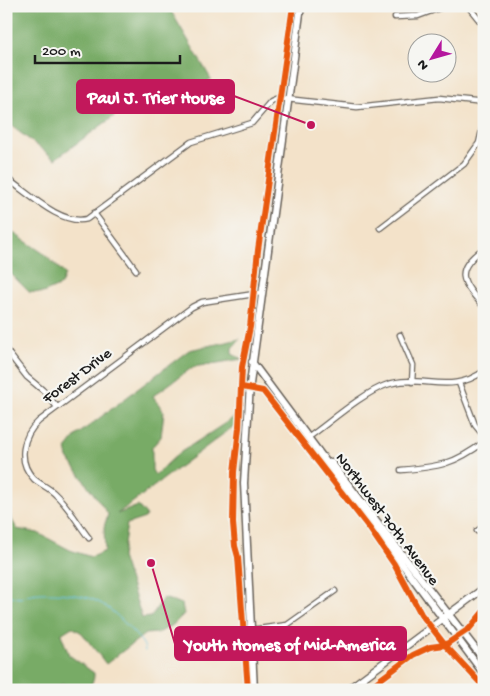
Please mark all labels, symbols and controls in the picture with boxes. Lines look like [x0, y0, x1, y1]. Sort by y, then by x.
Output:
scale bar [35, 32, 180, 64]
north arrow [408, 32, 458, 82]
text: 200 m [42, 43, 81, 61]
text: N [414, 56, 433, 73]
callout: Paul J. Trier House [77, 80, 234, 113]
text: Paul J. Trier House [86, 89, 225, 110]
street label: Forest Drive [39, 344, 117, 410]
street label: Northwest 70th Avenue [330, 450, 442, 591]
callout: Youth Homes of Mid-America [175, 627, 406, 660]
text: Youth Homes of Mid-America [183, 636, 396, 657]

